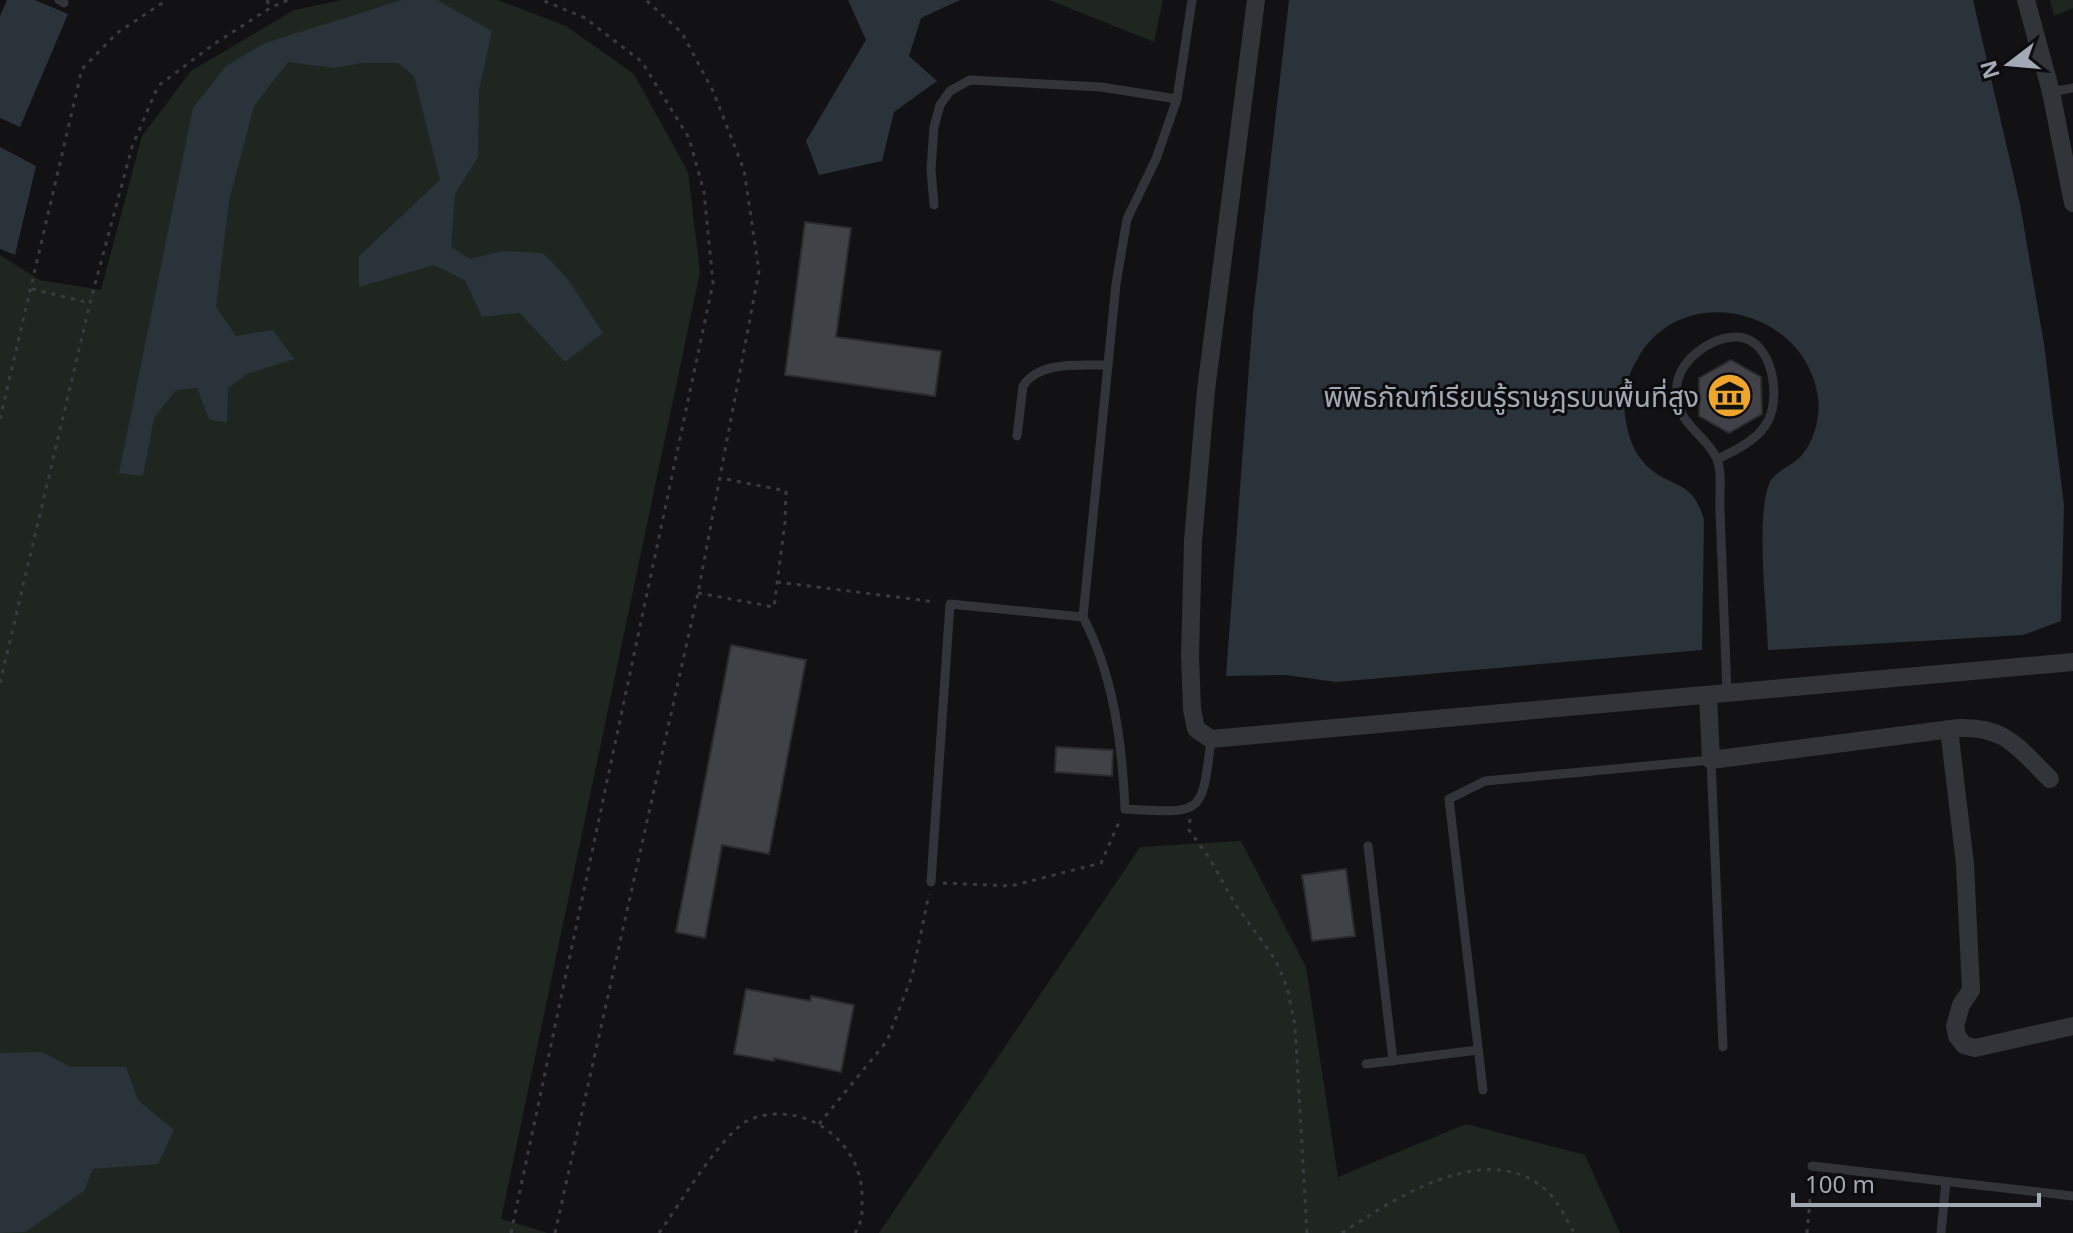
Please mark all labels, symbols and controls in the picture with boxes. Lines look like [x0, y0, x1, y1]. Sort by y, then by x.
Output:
north arrow [1969, 24, 2049, 104]
text: N [1972, 57, 2006, 83]
museum icon: พิพิธภัณฑ์เรียนรู้ราษฎรบนพื้นที่สูง [1706, 372, 1754, 420]
place label: พิพิธภัณฑ์เรียนรู้ราษฎรบนพื้นที่สูง [1324, 377, 1699, 415]
scale bar [1793, 1157, 2039, 1207]
text: 100 m [1805, 1167, 1875, 1200]

